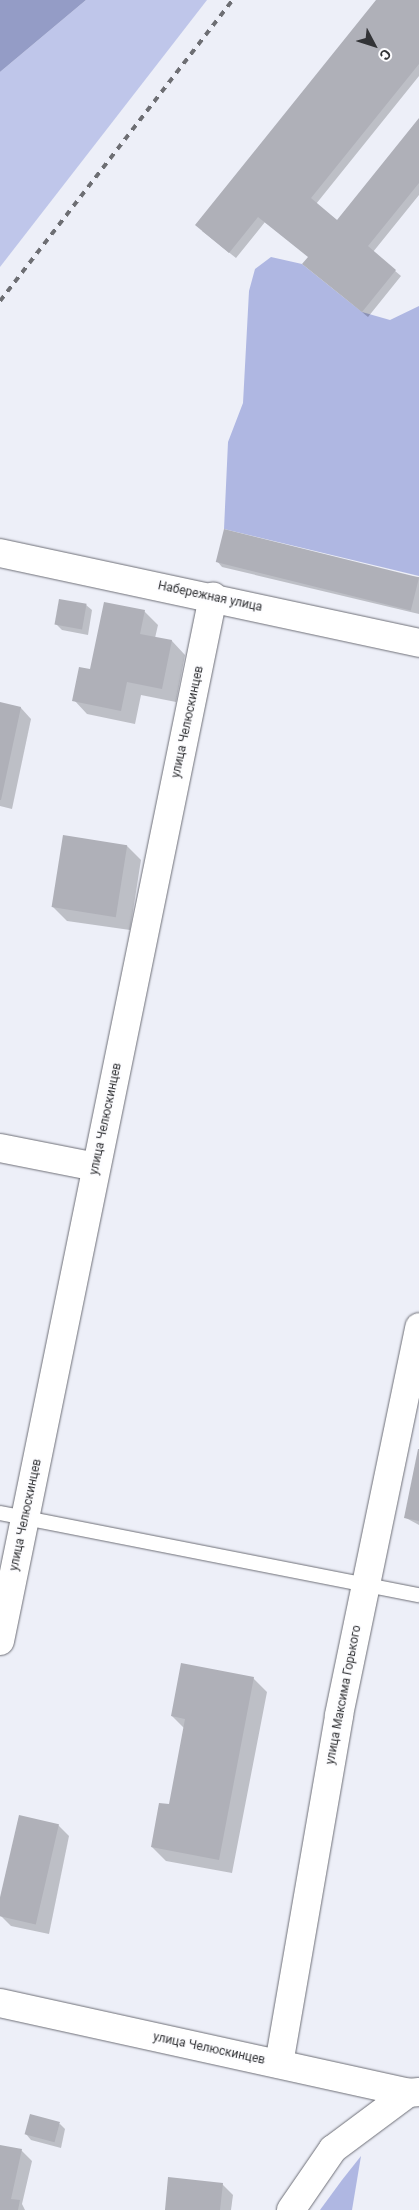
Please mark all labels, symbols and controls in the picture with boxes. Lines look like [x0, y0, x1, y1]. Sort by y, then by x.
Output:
north arrow [349, 20, 399, 70]
text: С [376, 46, 395, 63]
street label: Набережная улица [156, 579, 264, 615]
street label: улица Челюскинцев [169, 665, 207, 779]
street label: улица Челюскинцев [87, 1062, 125, 1176]
street label: улица Челюскинцев [7, 1458, 45, 1572]
street label: улица Максима Горького [323, 1624, 365, 1766]
street label: улица Челюскинцев [152, 2030, 266, 2068]

